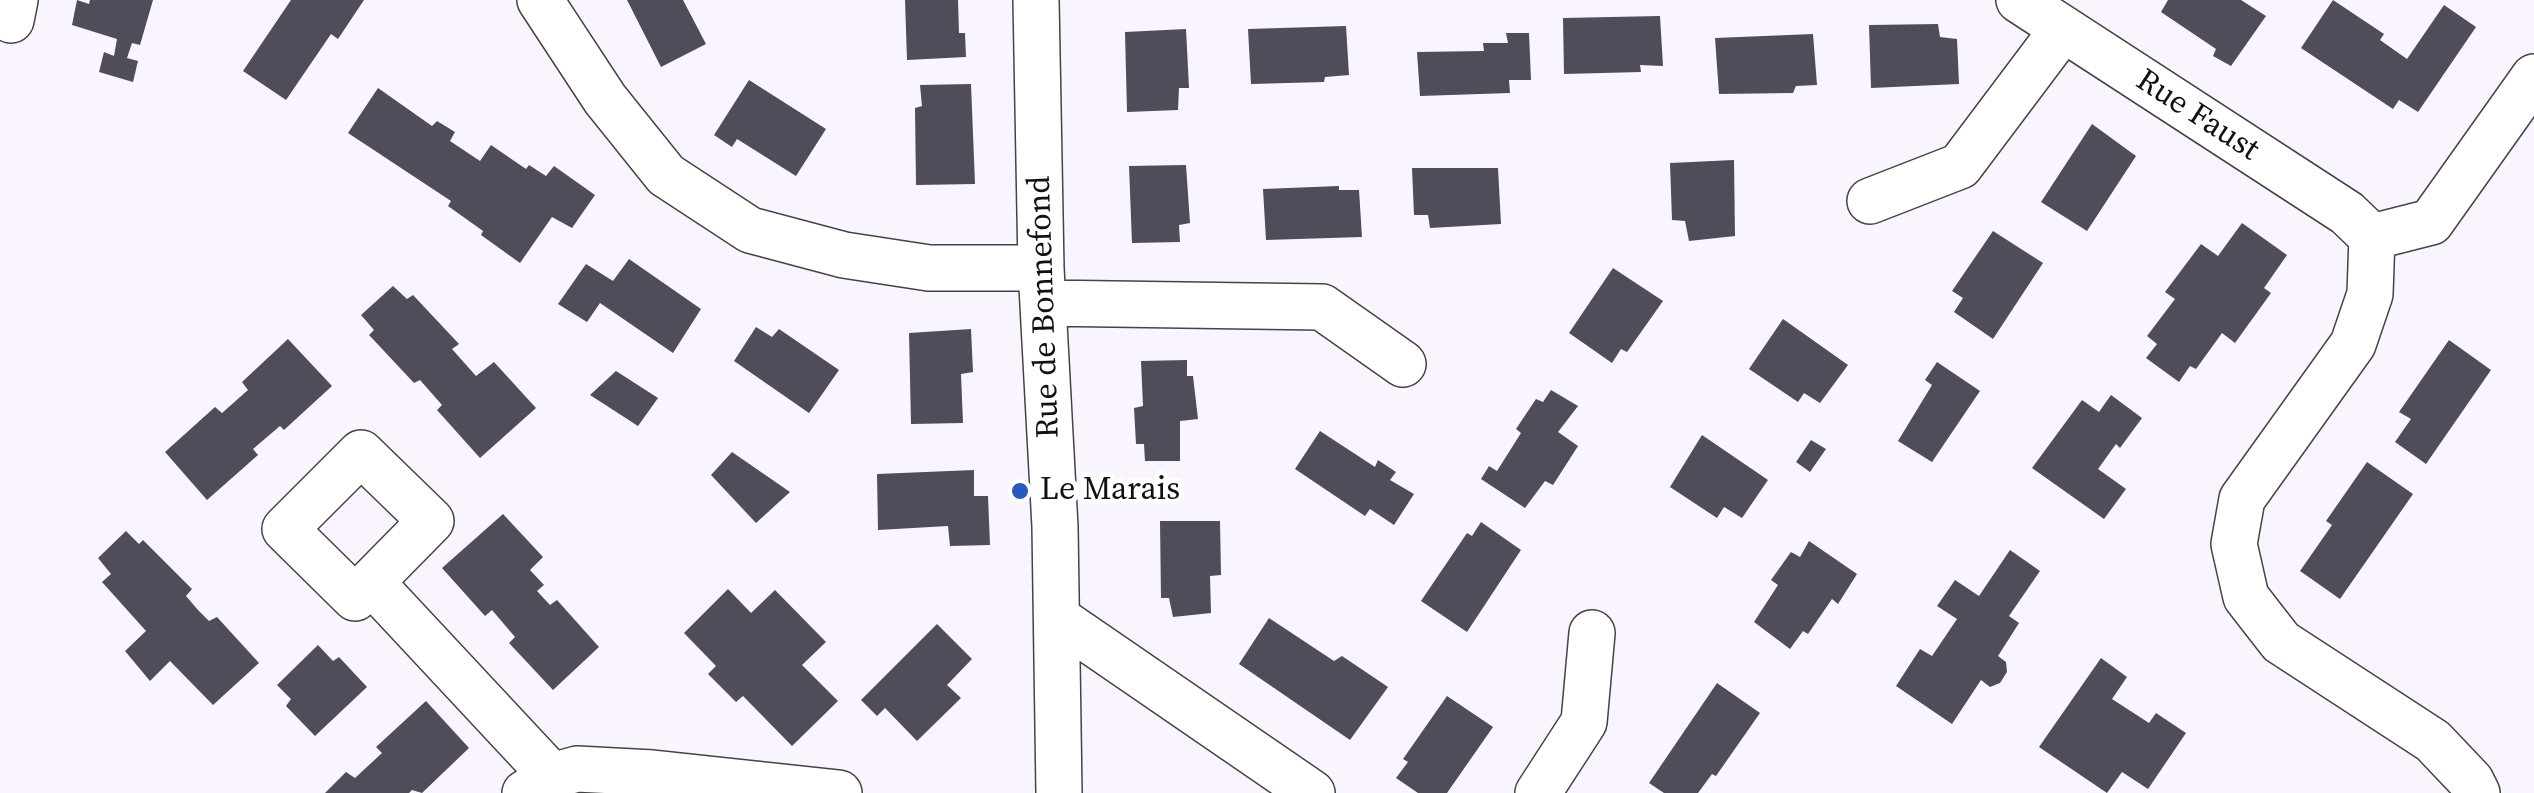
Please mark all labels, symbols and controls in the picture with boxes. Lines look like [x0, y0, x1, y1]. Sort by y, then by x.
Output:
street label: Rue Faust [2128, 62, 2266, 170]
street label: Rue de Bonnefond [1021, 175, 1069, 439]
place label: Le Marais [1040, 472, 1180, 510]
marker: Le Marais [1009, 480, 1031, 502]

